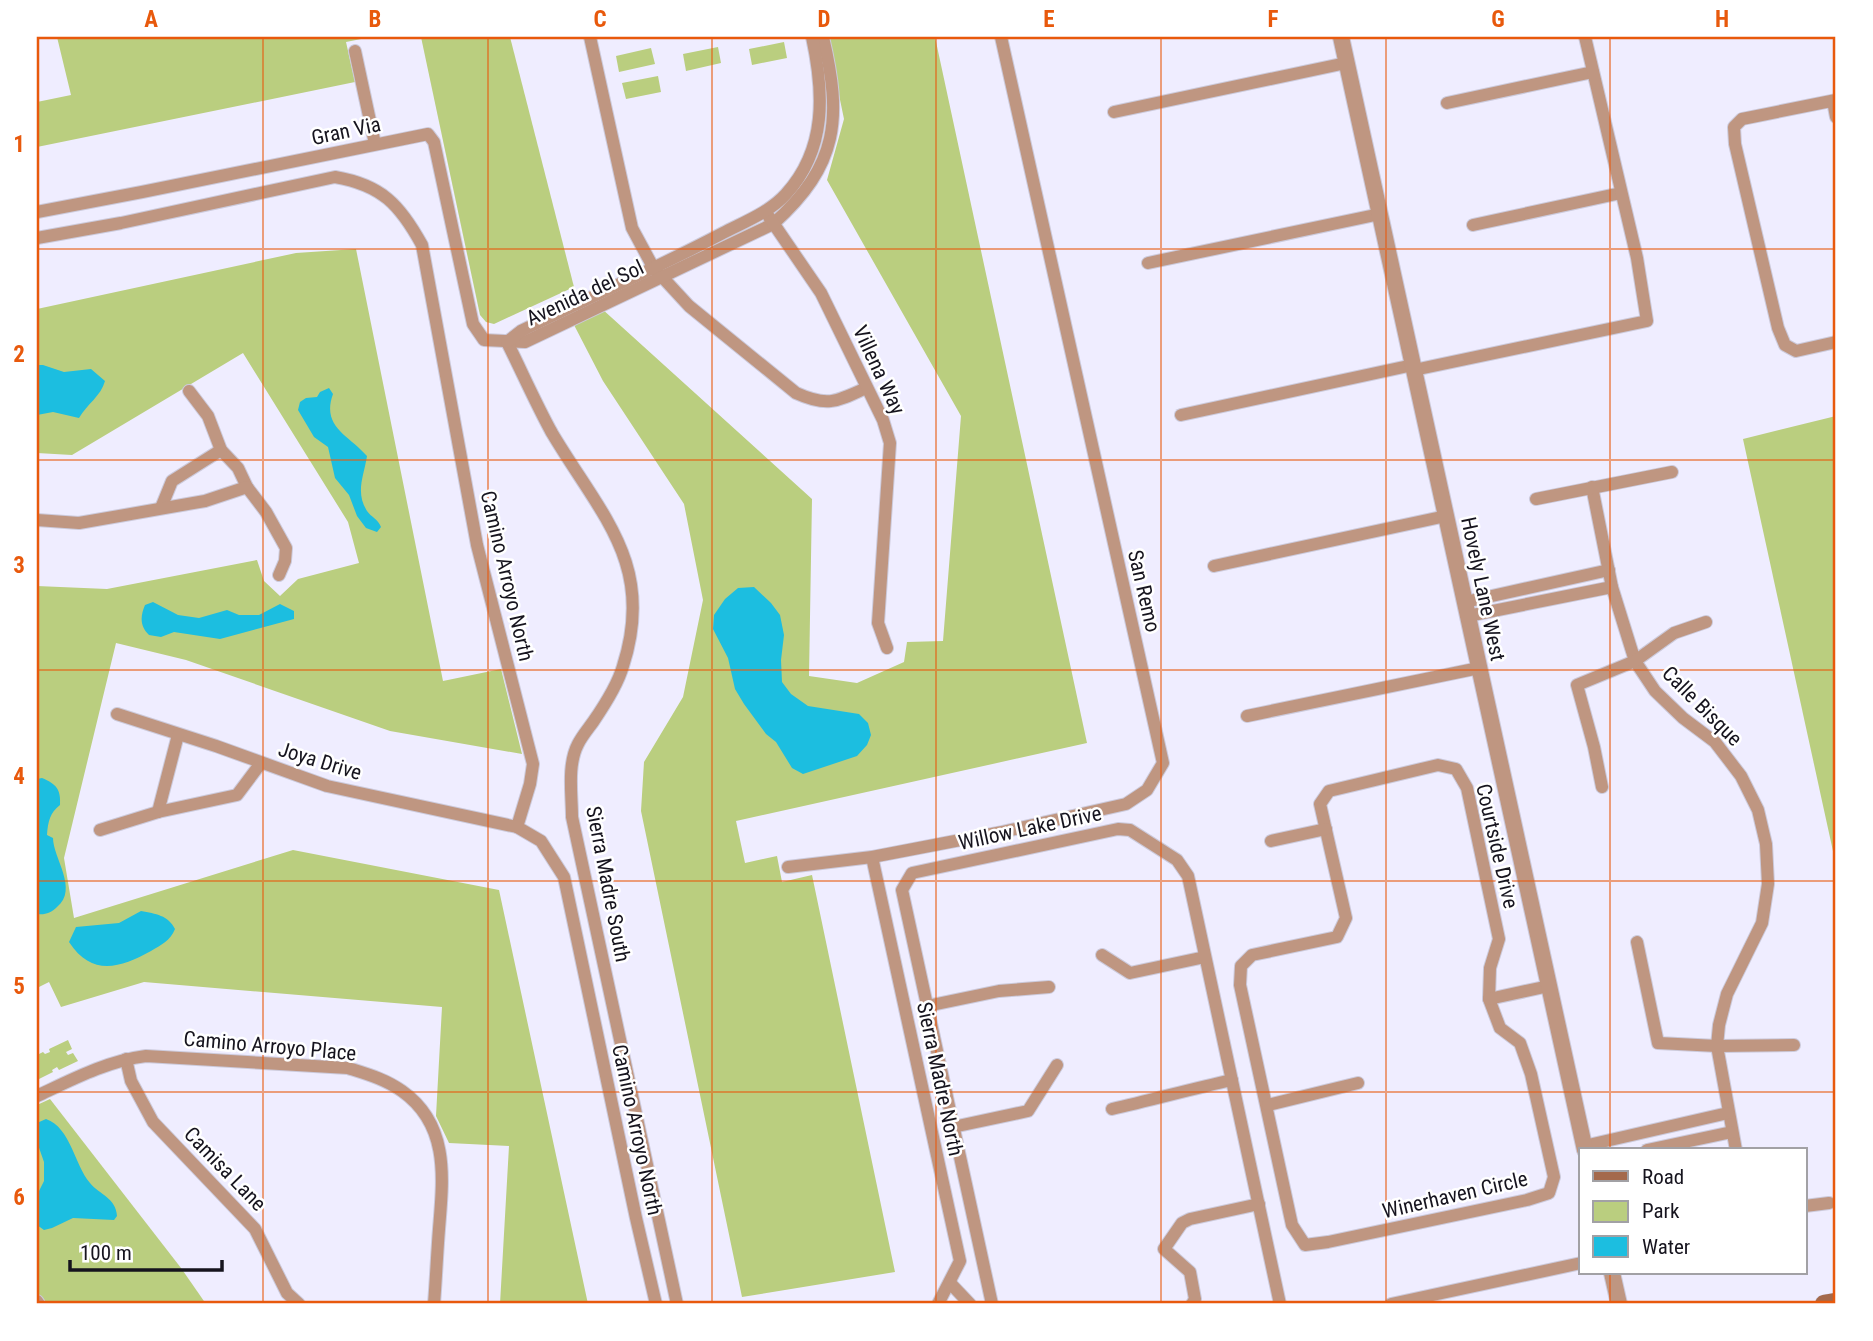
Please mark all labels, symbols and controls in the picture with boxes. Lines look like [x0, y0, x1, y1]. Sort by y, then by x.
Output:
text: A [144, 6, 158, 33]
text: B [369, 6, 381, 33]
text: C [593, 6, 607, 33]
text: D [818, 6, 831, 33]
text: E [1043, 6, 1055, 33]
text: F [1268, 6, 1279, 33]
text: G [1491, 6, 1505, 33]
text: H [1715, 6, 1729, 33]
street label: Gran Via [309, 112, 383, 150]
text: 1 [13, 131, 25, 158]
street label: Avenida del Sol [522, 255, 648, 331]
street label: Villena Way [848, 322, 910, 419]
text: 2 [13, 341, 25, 368]
street label: Camino Arroyo North [476, 489, 538, 663]
street label: Hovely Lane West [1456, 515, 1510, 663]
street label: San Remo [1123, 548, 1165, 634]
text: 3 [13, 552, 25, 579]
street label: Calle Bisque [1657, 661, 1747, 751]
street label: Joya Drive [275, 737, 365, 785]
text: 4 [13, 763, 25, 790]
street label: Courtside Drive [1471, 781, 1523, 911]
street label: Willow Lake Drive [956, 801, 1104, 855]
street label: Sierra Madre South [581, 804, 635, 964]
text: 5 [13, 973, 25, 1000]
street label: Sierra Madre North [912, 1000, 968, 1158]
street label: Camino Arroyo Place [183, 1026, 357, 1066]
street label: Camino Arroyo North [607, 1042, 667, 1218]
street label: Camisa Lane [179, 1122, 271, 1216]
legend [1579, 1148, 1806, 1274]
text: Road [1642, 1165, 1684, 1189]
street label: Winerhaven Circle [1380, 1167, 1530, 1223]
text: 6 [13, 1184, 25, 1211]
text: Park [1642, 1199, 1680, 1223]
scale bar [70, 1229, 222, 1273]
text: Water [1642, 1235, 1690, 1259]
text: 100 m [80, 1241, 132, 1265]

